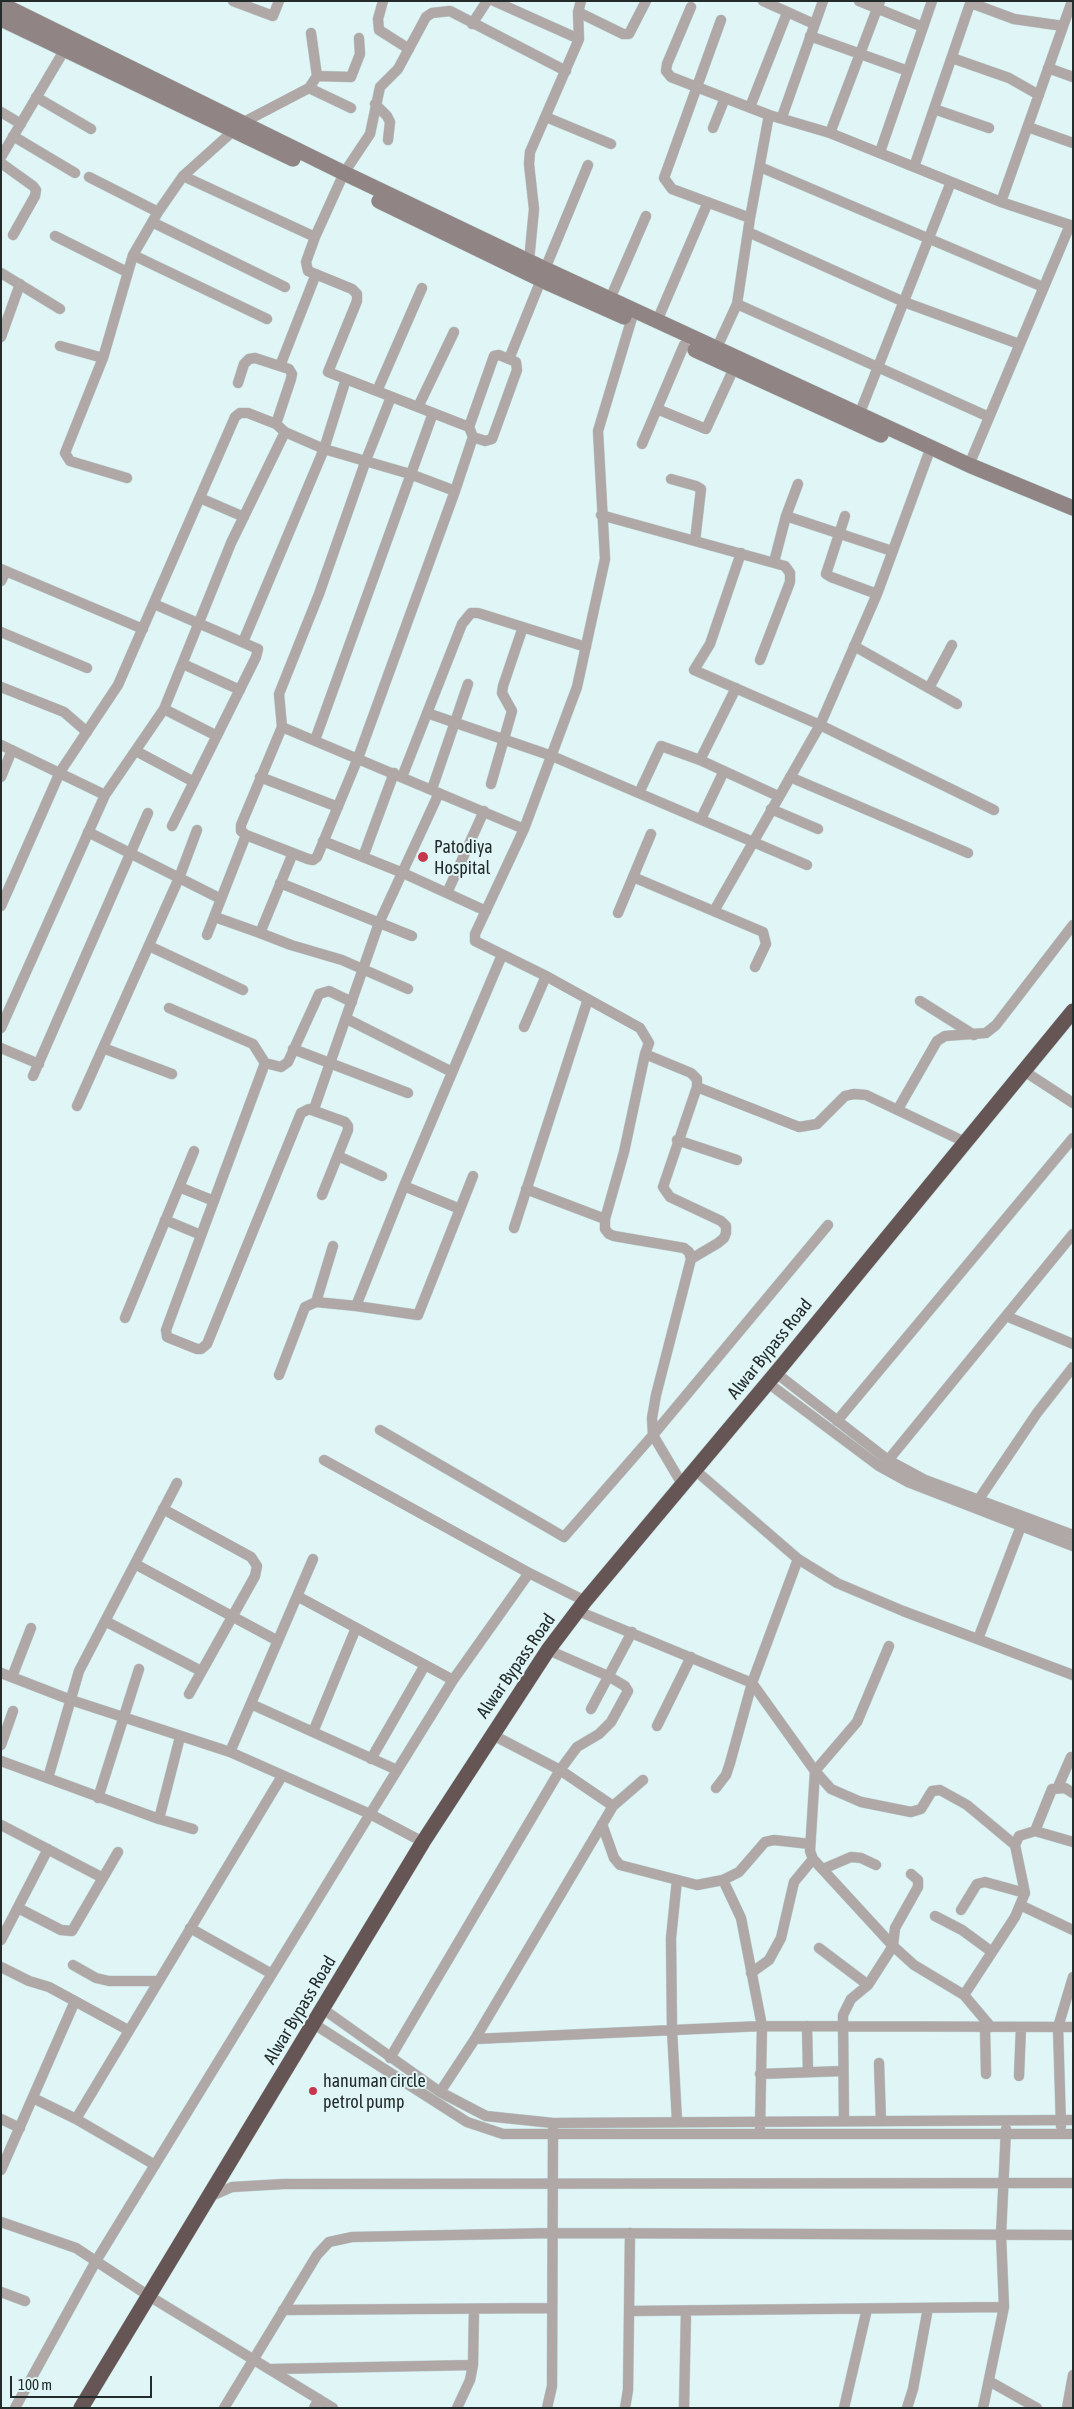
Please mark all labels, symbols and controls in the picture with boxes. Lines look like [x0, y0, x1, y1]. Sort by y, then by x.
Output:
place label: Patodiya Hospital [434, 836, 493, 879]
marker: Patodiya Hospital [416, 850, 430, 864]
street label: Alwar Bypass Road [723, 1295, 817, 1403]
street label: Alwar Bypass Road [472, 1610, 560, 1722]
street label: Alwar Bypass Road [259, 1952, 341, 2068]
place label: hanuman circle petrol pump [323, 2070, 426, 2112]
marker: hanuman circle petrol pump [307, 2085, 319, 2097]
scale bar [12, 2366, 155, 2398]
text: 100 m [18, 2376, 52, 2393]

